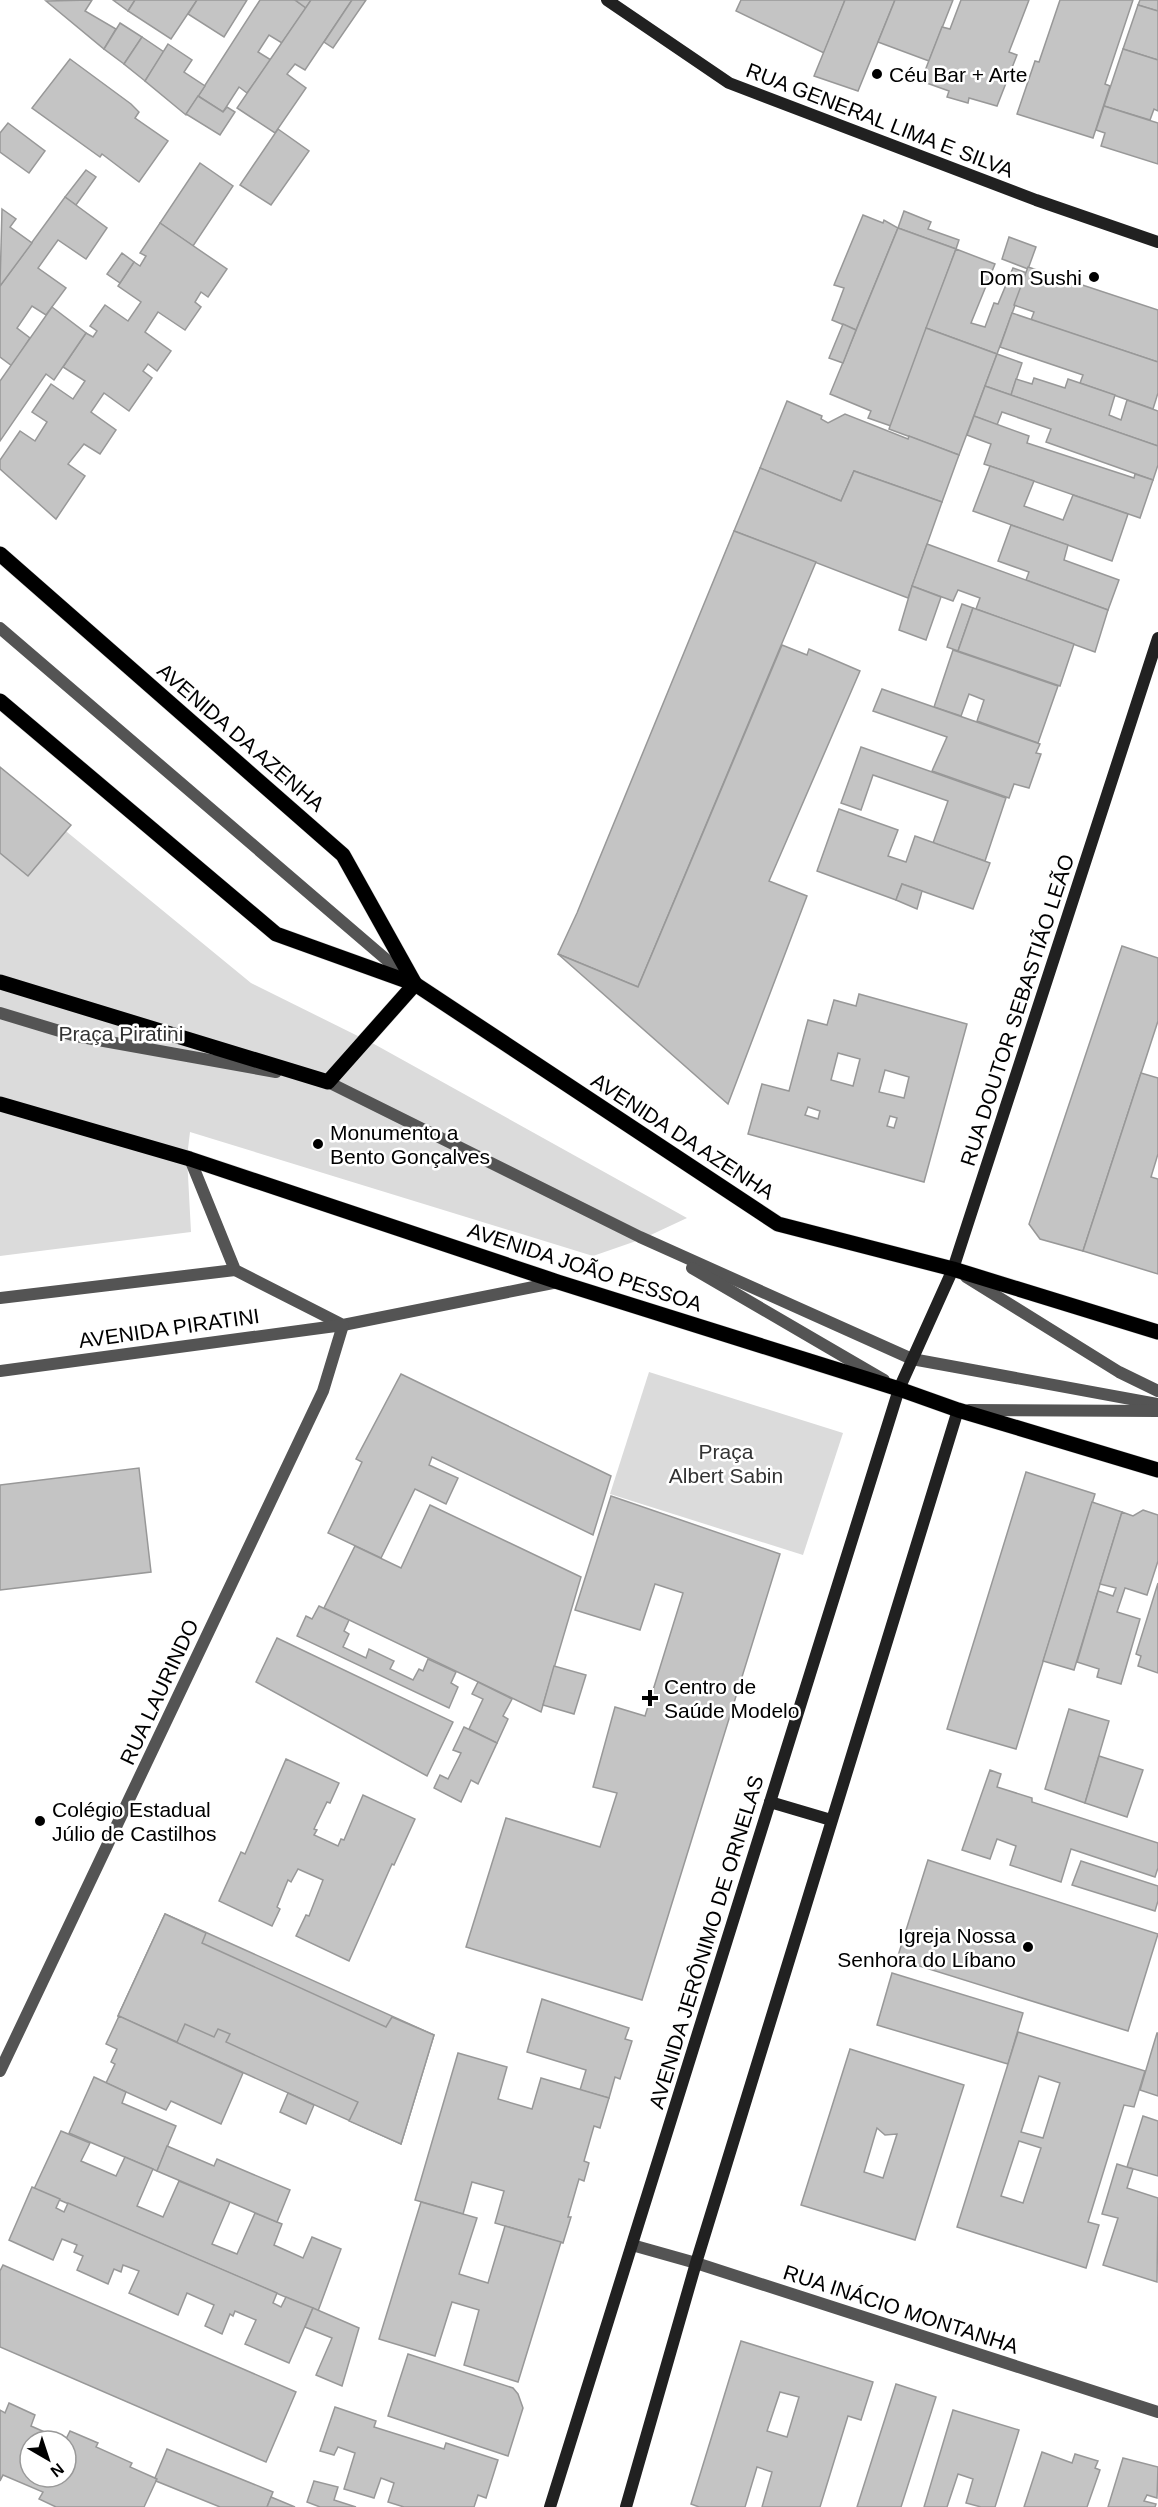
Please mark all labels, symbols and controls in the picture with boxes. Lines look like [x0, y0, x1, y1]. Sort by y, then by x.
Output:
street label: RUA GENERAL LIMA E SILVA [743, 58, 1017, 182]
place label: Céu Bar + Arte [889, 63, 1027, 86]
marker: Céu Bar + Arte [870, 67, 884, 81]
place label: Dom Sushi [979, 266, 1082, 289]
marker: Dom Sushi [1087, 270, 1101, 284]
street label: AVENIDA DA AZENHA [153, 658, 329, 816]
street label: RUA DOUTOR SEBASTIÃO LEÃO [956, 851, 1078, 1169]
park label: Praça Piratini [59, 1022, 183, 1045]
street label: AVENIDA DA AZENHA [587, 1068, 779, 1204]
place label: Monumento a Bento Gonçalves [330, 1121, 490, 1168]
marker: Monumento a Bento Gonçalves [311, 1137, 325, 1151]
street label: AVENIDA JOÃO PESSOA [465, 1218, 705, 1316]
street label: AVENIDA PIRATINI [77, 1304, 261, 1352]
park label: Praça Albert Sabin [669, 1440, 783, 1487]
street label: RUA LAURINDO [115, 1616, 203, 1768]
place label: Centro de Saúde Modelo [664, 1675, 799, 1722]
marker: Centro de Saúde Modelo [641, 1689, 659, 1707]
street label: AVENIDA JERÔNIMO DE ORNELAS [644, 1773, 768, 2111]
place label: Colégio Estadual Júlio de Castilhos [52, 1798, 217, 1845]
marker: Colégio Estadual Júlio de Castilhos [33, 1814, 47, 1828]
place label: Igreja Nossa Senhora do Líbano [837, 1924, 1016, 1971]
marker: Igreja Nossa Senhora do Líbano [1021, 1940, 1035, 1954]
street label: RUA INÁCIO MONTANHA [781, 2260, 1021, 2358]
north arrow [18, 2429, 78, 2489]
text: N [47, 2460, 67, 2481]

